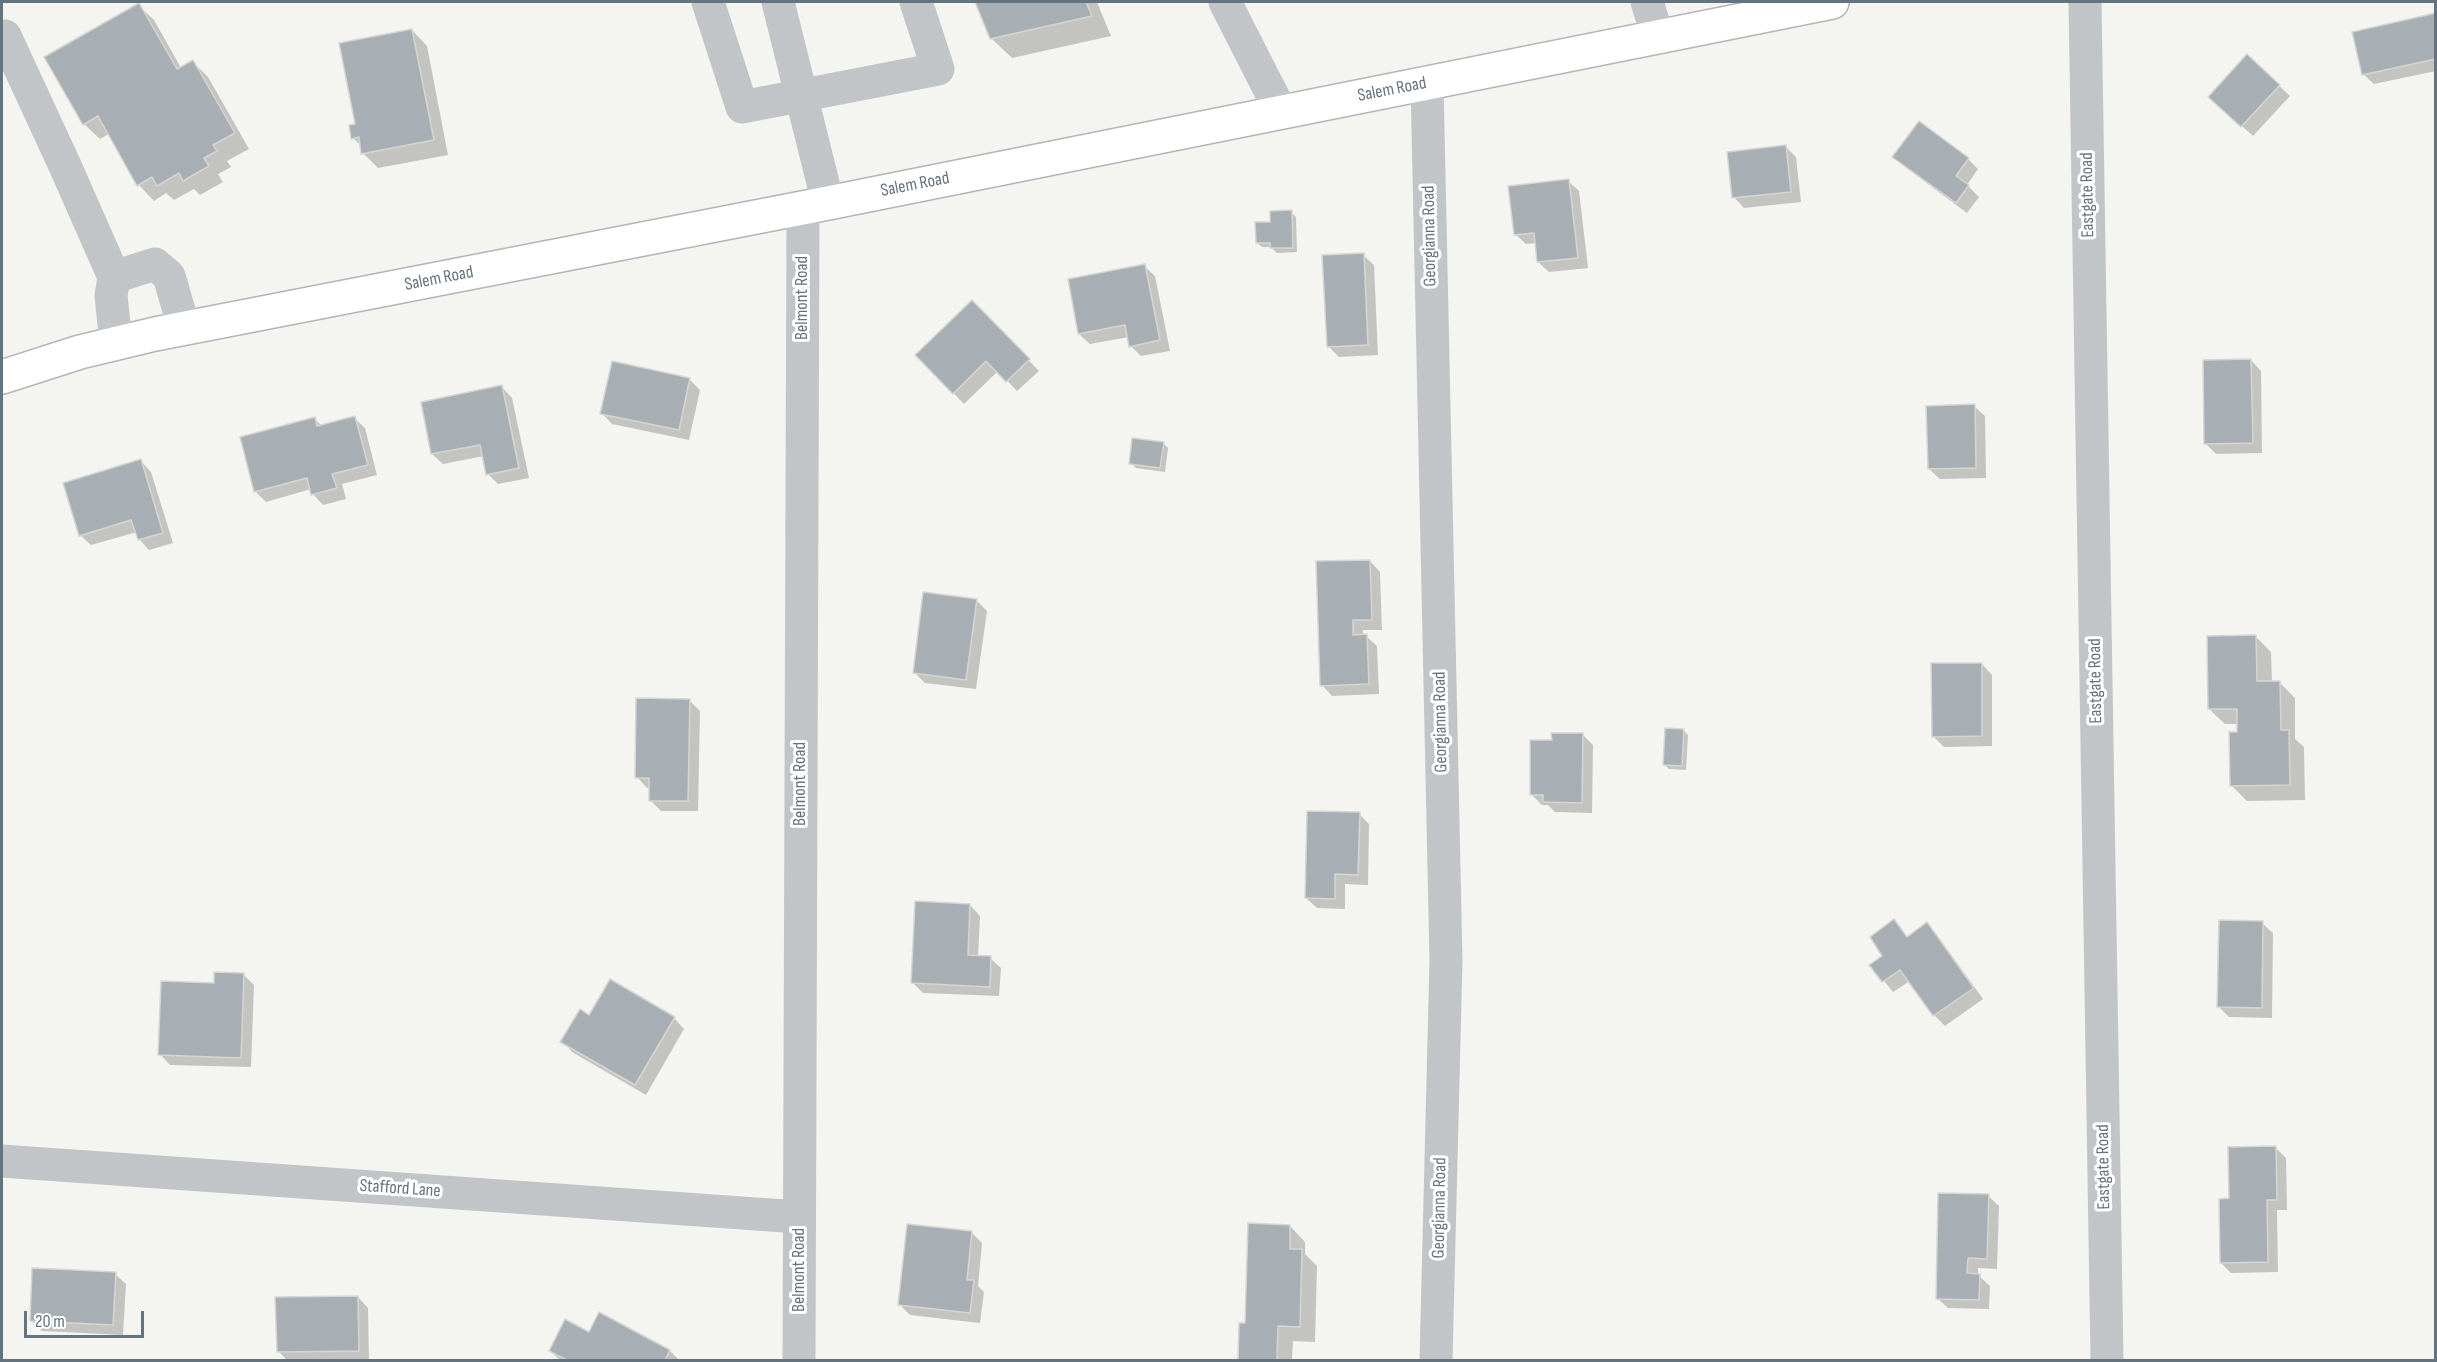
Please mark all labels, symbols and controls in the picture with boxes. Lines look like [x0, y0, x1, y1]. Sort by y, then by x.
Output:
street label: Salem Road [1356, 73, 1428, 107]
street label: Eastgate Road [2076, 152, 2100, 238]
street label: Salem Road [879, 168, 951, 202]
street label: Georgianna Road [1418, 185, 1442, 287]
street label: Belmont Road [791, 256, 813, 340]
street label: Salem Road [403, 262, 475, 296]
street label: Eastgate Road [2084, 638, 2108, 724]
street label: Georgianna Road [1429, 671, 1453, 773]
street label: Belmont Road [789, 742, 811, 826]
street label: Eastgate Road [2092, 1124, 2116, 1210]
street label: Georgianna Road [1428, 1157, 1452, 1259]
street label: Stafford Lane [359, 1175, 441, 1203]
street label: Belmont Road [788, 1228, 810, 1312]
scale bar [27, 1299, 147, 1337]
text: 20 m [35, 1311, 65, 1332]

